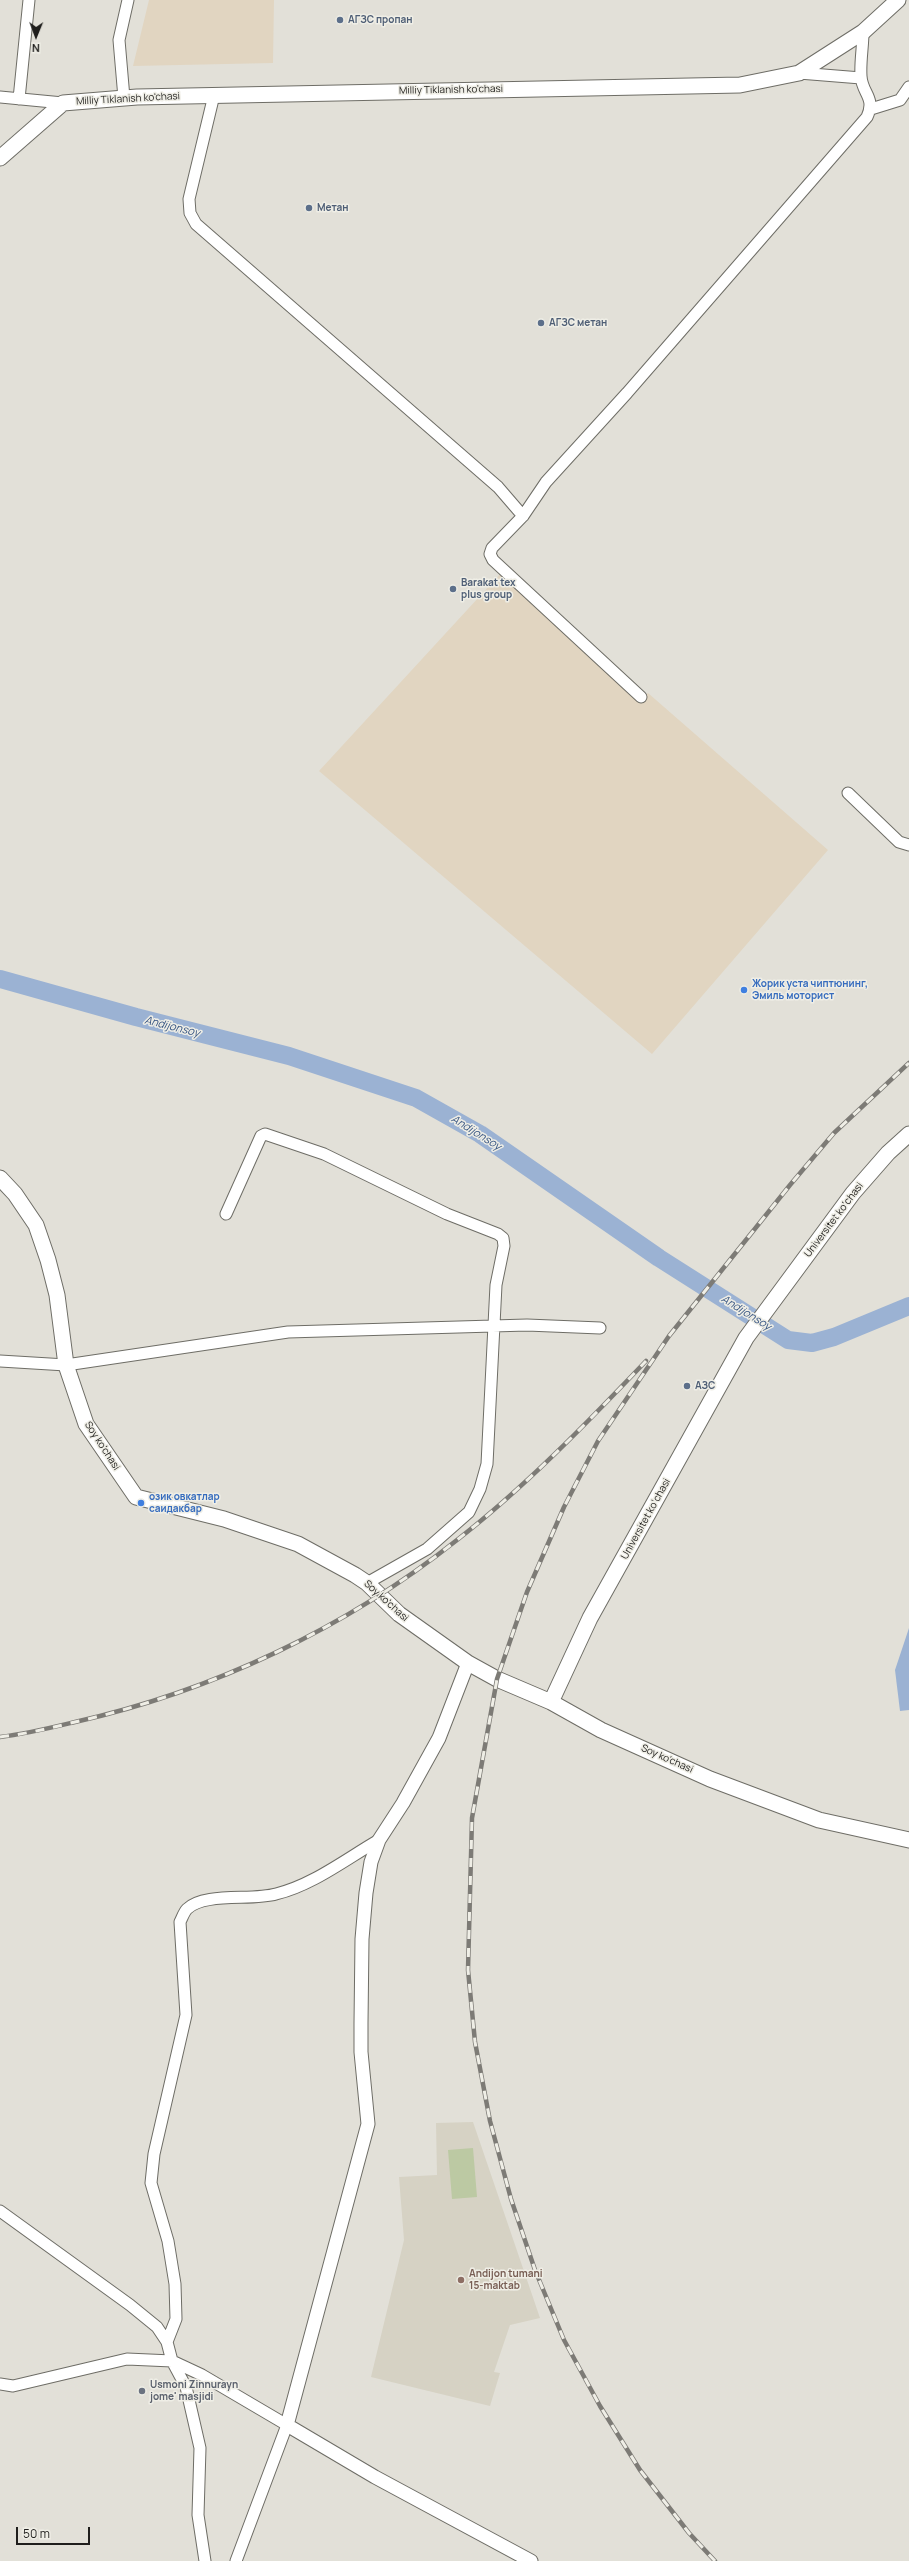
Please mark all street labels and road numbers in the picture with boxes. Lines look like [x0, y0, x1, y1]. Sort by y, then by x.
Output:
street label: Milliy Tiklanish ko'chasi [399, 83, 503, 97]
street label: Milliy Tiklanish ko'chasi [76, 90, 180, 108]
street label: Universitet kо‘chasi [802, 1180, 866, 1260]
street label: Soy ko'chasi [82, 1419, 122, 1473]
street label: Universitet kо‘chasi [619, 1477, 673, 1561]
street label: Soy ko'chasi [361, 1578, 411, 1624]
street label: Soy ko'chasi [639, 1742, 695, 1776]

